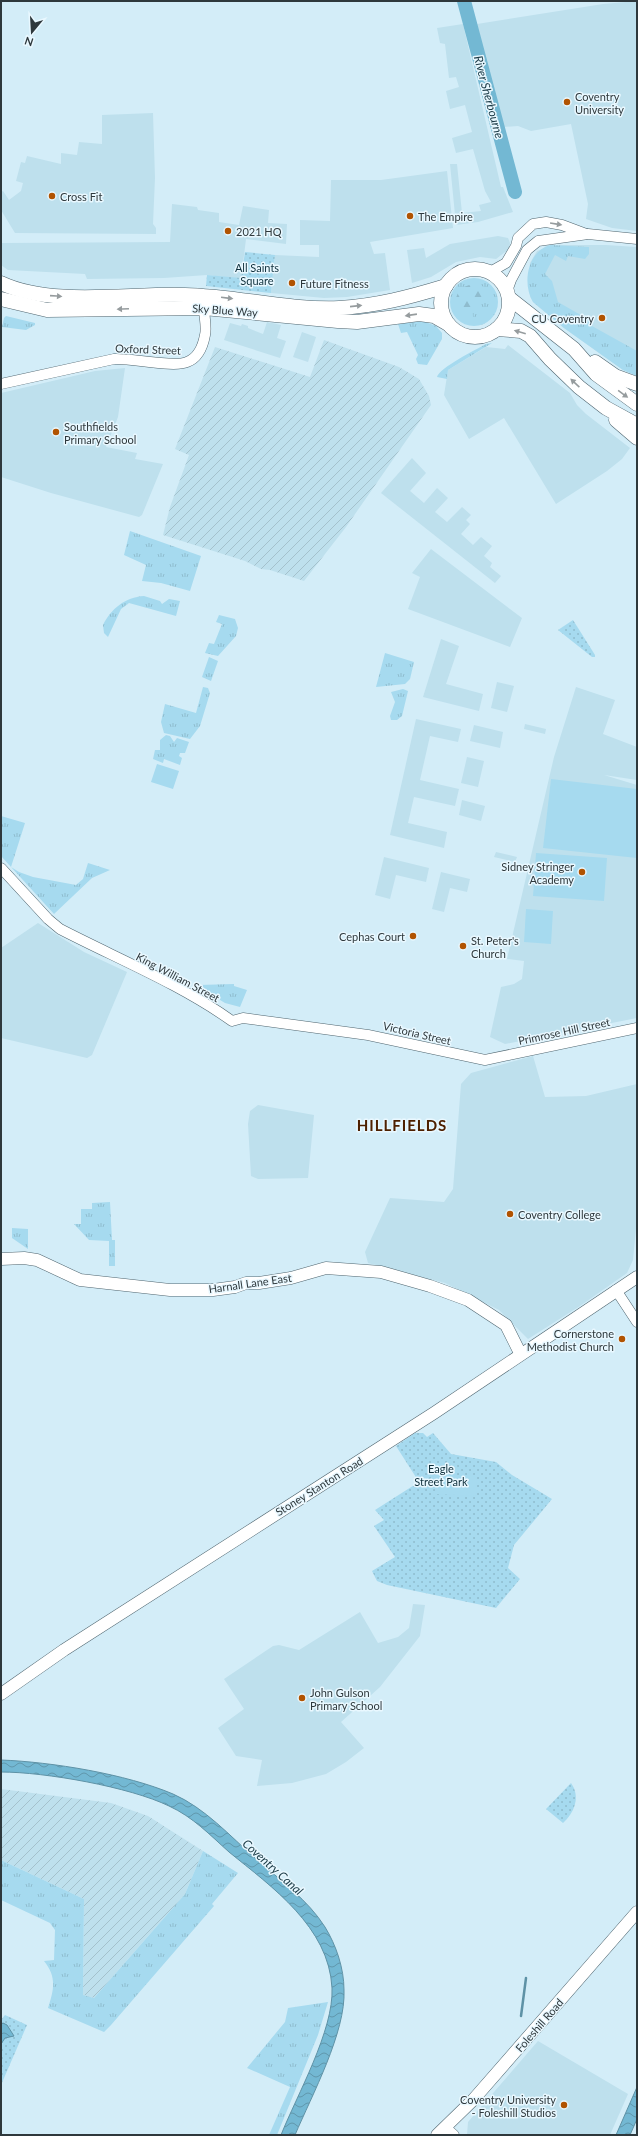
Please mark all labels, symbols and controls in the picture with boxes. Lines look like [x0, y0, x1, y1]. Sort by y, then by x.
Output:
north arrow [12, 12, 52, 52]
text: N [23, 34, 35, 49]
water label: River Sherbourne [471, 54, 507, 140]
place label: Coventry University [575, 90, 624, 116]
marker: Coventry University [562, 97, 572, 107]
place label: Cross Fit [60, 190, 103, 203]
marker: Cross Fit [47, 191, 57, 201]
place label: The Empire [418, 210, 473, 223]
marker: The Empire [405, 211, 415, 221]
one-way arrow [550, 221, 562, 227]
place label: 2021 HQ [236, 225, 282, 238]
marker: 2021 HQ [223, 226, 233, 236]
park label: All Saints Square [235, 261, 279, 287]
place label: Future Fitness [300, 277, 369, 290]
marker: Future Fitness [287, 278, 297, 288]
one-way arrow [50, 292, 63, 299]
one-way arrow [221, 295, 233, 301]
street label: Sky Blue Way [192, 301, 259, 319]
one-way arrow [350, 303, 362, 310]
one-way arrow [117, 305, 129, 312]
one-way arrow [405, 312, 417, 318]
place label: CU Coventry [531, 312, 594, 325]
marker: CU Coventry [597, 313, 607, 323]
one-way arrow [514, 329, 526, 335]
street label: Oxford Street [115, 341, 181, 357]
one-way arrow [571, 379, 580, 388]
one-way arrow [618, 390, 629, 398]
place label: Southfields Primary School [64, 420, 136, 446]
marker: Southfields Primary School [51, 427, 61, 437]
place label: Sidney Stringer Academy [501, 860, 574, 886]
marker: Sidney Stringer Academy [577, 867, 587, 877]
place label: Cephas Court [339, 930, 405, 943]
marker: Cephas Court [408, 931, 418, 941]
place label: St. Peter's Church [471, 934, 519, 960]
marker: St. Peter's Church [458, 941, 468, 951]
street label: King William Street [134, 950, 222, 1004]
street label: Primrose Hill Street [517, 1015, 611, 1047]
street label: Victoria Street [382, 1019, 452, 1047]
district label: HILLFIELDS [357, 1116, 447, 1134]
place label: Coventry College [518, 1208, 601, 1221]
marker: Coventry College [505, 1209, 515, 1219]
street label: Harnall Lane East [208, 1271, 292, 1295]
place label: Cornerstone Methodist Church [527, 1327, 614, 1353]
marker: Cornerstone Methodist Church [617, 1334, 627, 1344]
street label: Stoney Stanton Road [273, 1454, 365, 1518]
park label: Eagle Street Park [414, 1462, 468, 1488]
place label: John Gulson Primary School [310, 1686, 382, 1712]
marker: John Gulson Primary School [297, 1693, 307, 1703]
water label: Coventry Canal [240, 1836, 307, 1898]
street label: Foleshill Road [512, 1996, 566, 2054]
place label: Coventry University - Foleshill Studios [460, 2093, 556, 2119]
marker: Coventry University - Foleshill Studios [559, 2100, 569, 2110]

